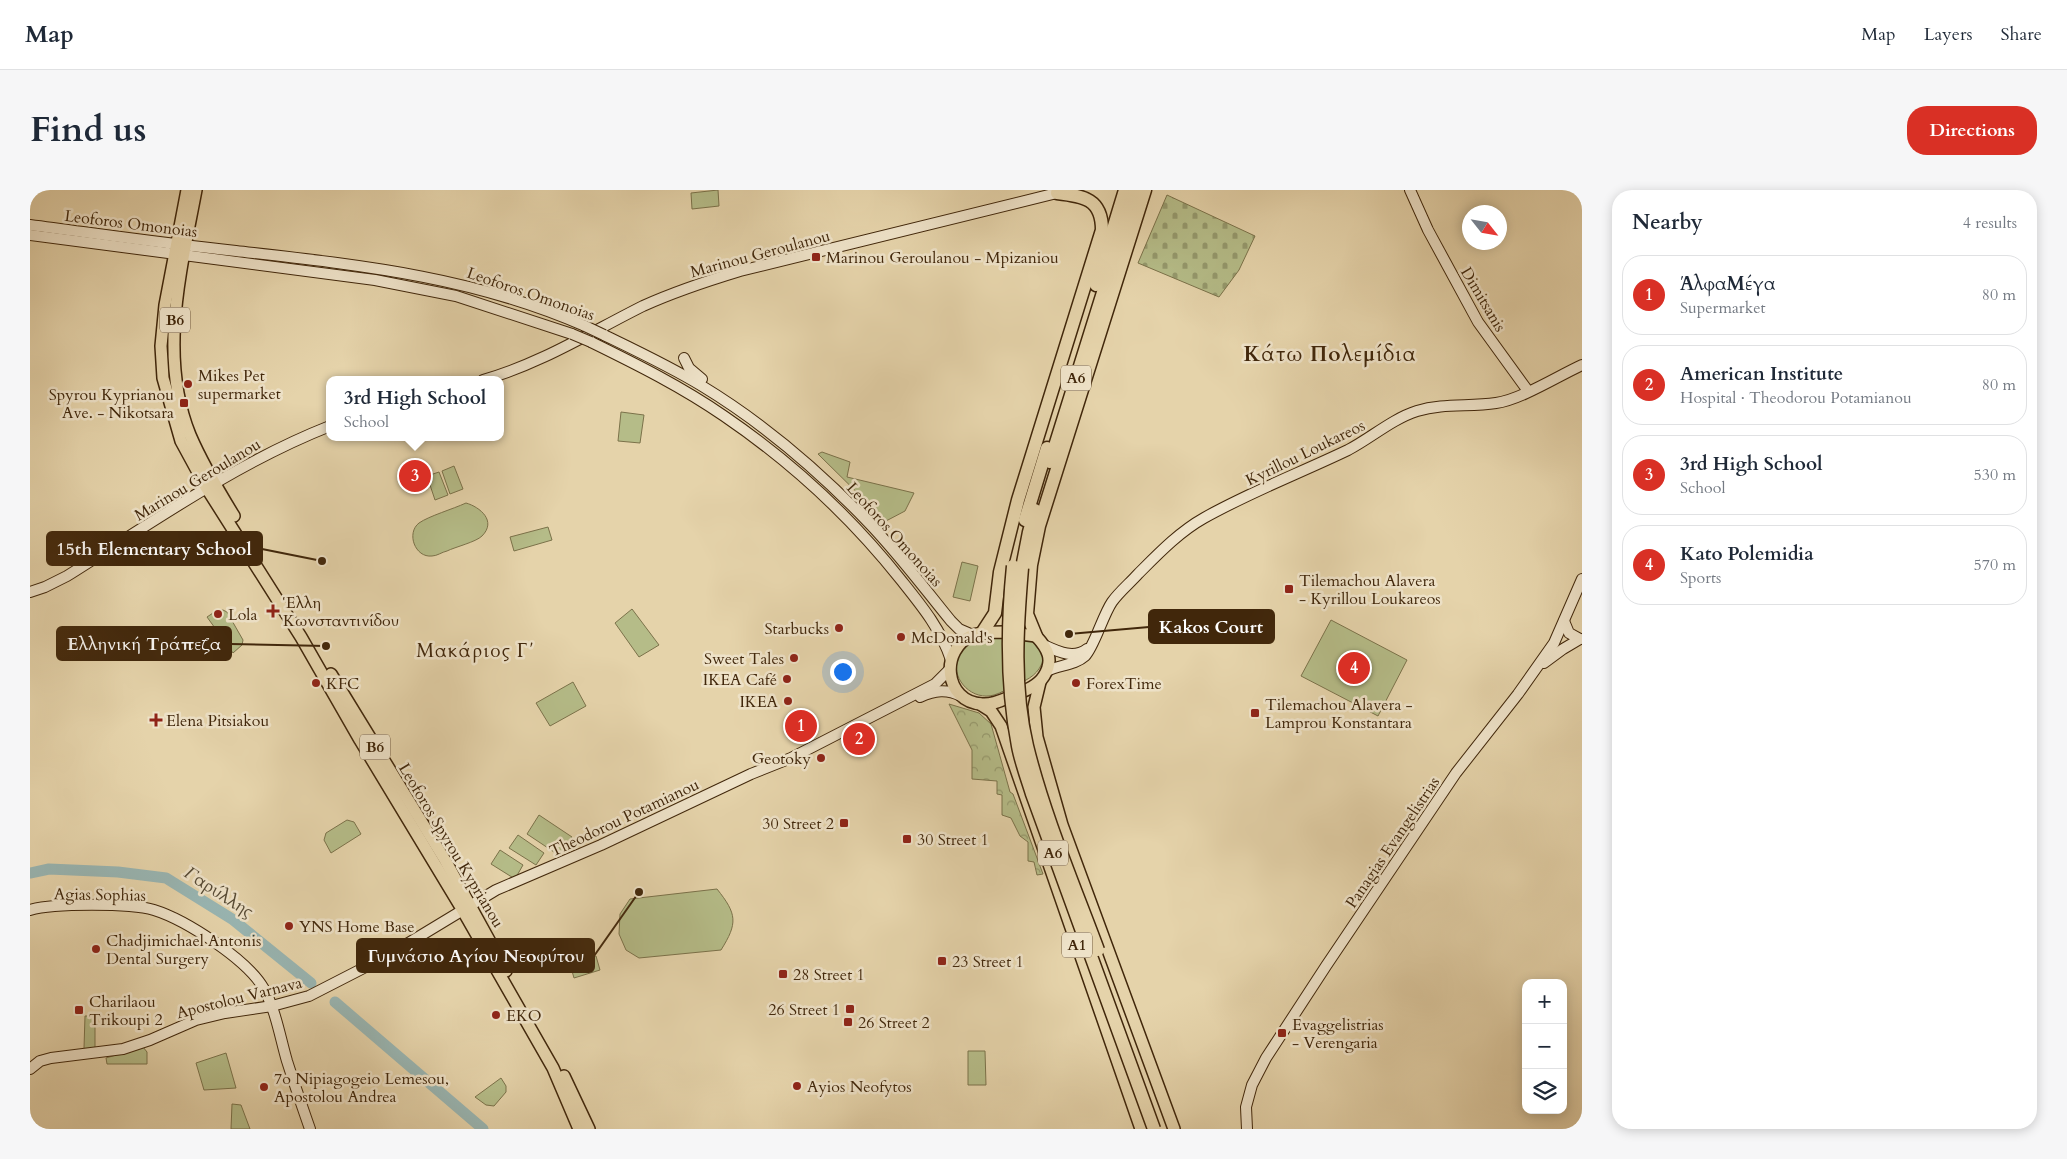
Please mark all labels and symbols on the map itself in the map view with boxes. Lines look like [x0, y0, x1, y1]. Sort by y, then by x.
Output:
street label: Leoforos Omonoias [63, 205, 199, 243]
north arrow [1462, 205, 1507, 250]
street label: Marinou Geroulanou [688, 225, 833, 283]
place label: Marinou Geroulanou - Mpizaniou [826, 247, 1059, 269]
marker: Marinou Geroulanou - Mpizaniou [810, 251, 822, 263]
street label: Leoforos Omonoias [464, 262, 597, 326]
street label: Dimitsanis [1455, 263, 1511, 336]
road number: B6 [160, 308, 190, 332]
district label: Κάτω Πολεμίδια [1244, 340, 1417, 369]
place label: Mikes Pet supermarket [198, 365, 281, 405]
road number: A6 [1061, 366, 1091, 390]
marker: Mikes Pet supermarket [182, 378, 194, 390]
place label: Spyrou Kyprianou Ave. - Nikotsara [49, 384, 174, 424]
marker: Spyrou Kyprianou Ave. - Nikotsara [178, 397, 190, 409]
street label: Kyrillou Loukareos [1242, 414, 1369, 491]
street label: Marinou Geroulanou [130, 433, 265, 526]
pin: 3 [399, 457, 431, 495]
street label: Leoforos Omonoias [841, 478, 947, 592]
callout: 15th Elementary School [47, 532, 262, 565]
text: 15th Elementary School [56, 537, 252, 562]
place label: Tilemachou Alavera - Kyrillou Loukareos [1299, 570, 1441, 610]
marker: Tilemachou Alavera - Kyrillou Loukareos [1283, 583, 1295, 595]
place label: Έλλη Κωνσταντινίδου [282, 592, 399, 632]
place label: Lola [228, 604, 257, 626]
marker: Έλλη Κωνσταντινίδου [267, 605, 279, 617]
marker: Lola [212, 608, 224, 620]
callout: Kakos Court [1149, 610, 1274, 643]
text: Kakos Court [1159, 615, 1264, 640]
place label: Starbucks [765, 618, 829, 640]
marker: Starbucks [833, 622, 845, 634]
callout: Ελληνική Τράπεζα [57, 627, 231, 660]
place label: McDonald's [911, 627, 993, 649]
marker: McDonald's [895, 631, 907, 643]
text: Ελληνική Τράπεζα [67, 632, 221, 657]
district label: Μακάριος Γ΄ [416, 638, 536, 664]
place label: Sweet Tales [704, 648, 784, 670]
pin: 4 [1338, 649, 1370, 687]
marker: Sweet Tales [788, 652, 800, 664]
your location [830, 659, 856, 685]
place label: IKEA Café [703, 669, 777, 691]
place label: KFC [326, 673, 359, 695]
marker: IKEA Café [781, 673, 793, 685]
place label: ForexTime [1086, 673, 1162, 695]
marker: KFC [310, 677, 322, 689]
marker: ForexTime [1070, 677, 1082, 689]
place label: IKEA [739, 691, 779, 713]
place label: Tilemachou Alavera - Lamprou Konstantara [1265, 694, 1413, 734]
marker: IKEA [782, 695, 794, 707]
pin: 1 [785, 707, 817, 745]
marker: Tilemachou Alavera - Lamprou Konstantara [1249, 707, 1261, 719]
place label: Elena Pitsiakou [166, 710, 270, 732]
marker: Elena Pitsiakou [150, 714, 162, 726]
pin: 2 [843, 720, 875, 758]
road number: B6 [360, 734, 390, 760]
place label: Geotoky [752, 748, 812, 770]
marker: Geotoky [815, 752, 827, 764]
street label: Leoforos Spyrou Kyprianou [393, 759, 509, 932]
street label: Panagias Evangelistrias [1341, 772, 1445, 913]
street label: Theodorou Potamianou [546, 773, 703, 862]
place label: 30 Street 2 [762, 813, 834, 835]
marker: 30 Street 2 [838, 817, 850, 829]
place label: 30 Street 1 [917, 829, 989, 851]
marker: 30 Street 1 [901, 833, 913, 845]
road number: A6 [1038, 840, 1068, 866]
water label: Γαρύλλης [179, 861, 258, 924]
street label: Agias Sophias [54, 883, 146, 907]
place label: YNS Home Base [299, 916, 414, 938]
marker: YNS Home Base [283, 920, 295, 932]
place label: Chadjimichael Antonis Dental Surgery [106, 930, 261, 970]
road number: A1 [1062, 932, 1092, 958]
callout: Γυμνάσιο Αγίου Νεοφύτου [357, 939, 594, 972]
marker: Chadjimichael Antonis Dental Surgery [90, 943, 102, 955]
text: Γυμνάσιο Αγίου Νεοφύτου [368, 944, 584, 969]
place label: 23 Street 1 [952, 951, 1024, 973]
marker: 23 Street 1 [936, 955, 948, 967]
place label: 28 Street 1 [793, 964, 865, 986]
marker: 28 Street 1 [777, 968, 789, 980]
street label: Apostolou Varnava [174, 972, 305, 1024]
place label: Charilaou Trikoupi 2 [89, 991, 163, 1031]
place label: 26 Street 1 [768, 999, 840, 1021]
marker: 26 Street 1 [844, 1003, 856, 1015]
marker: Charilaou Trikoupi 2 [73, 1004, 85, 1016]
place label: EKO [506, 1005, 542, 1027]
marker: EKO [490, 1009, 502, 1021]
place label: 26 Street 2 [858, 1012, 930, 1034]
place label: Evaggelistrias - Verengaria [1292, 1014, 1384, 1054]
marker: 26 Street 2 [842, 1016, 854, 1028]
marker: Evaggelistrias - Verengaria [1276, 1027, 1288, 1039]
place label: 7o Nipiagogeio Lemesou, Apostolou Andrea [274, 1068, 449, 1108]
place label: Ayios Neofytos [807, 1076, 912, 1098]
marker: Ayios Neofytos [791, 1080, 803, 1092]
marker: 7o Nipiagogeio Lemesou, Apostolou Andrea [258, 1081, 270, 1093]

